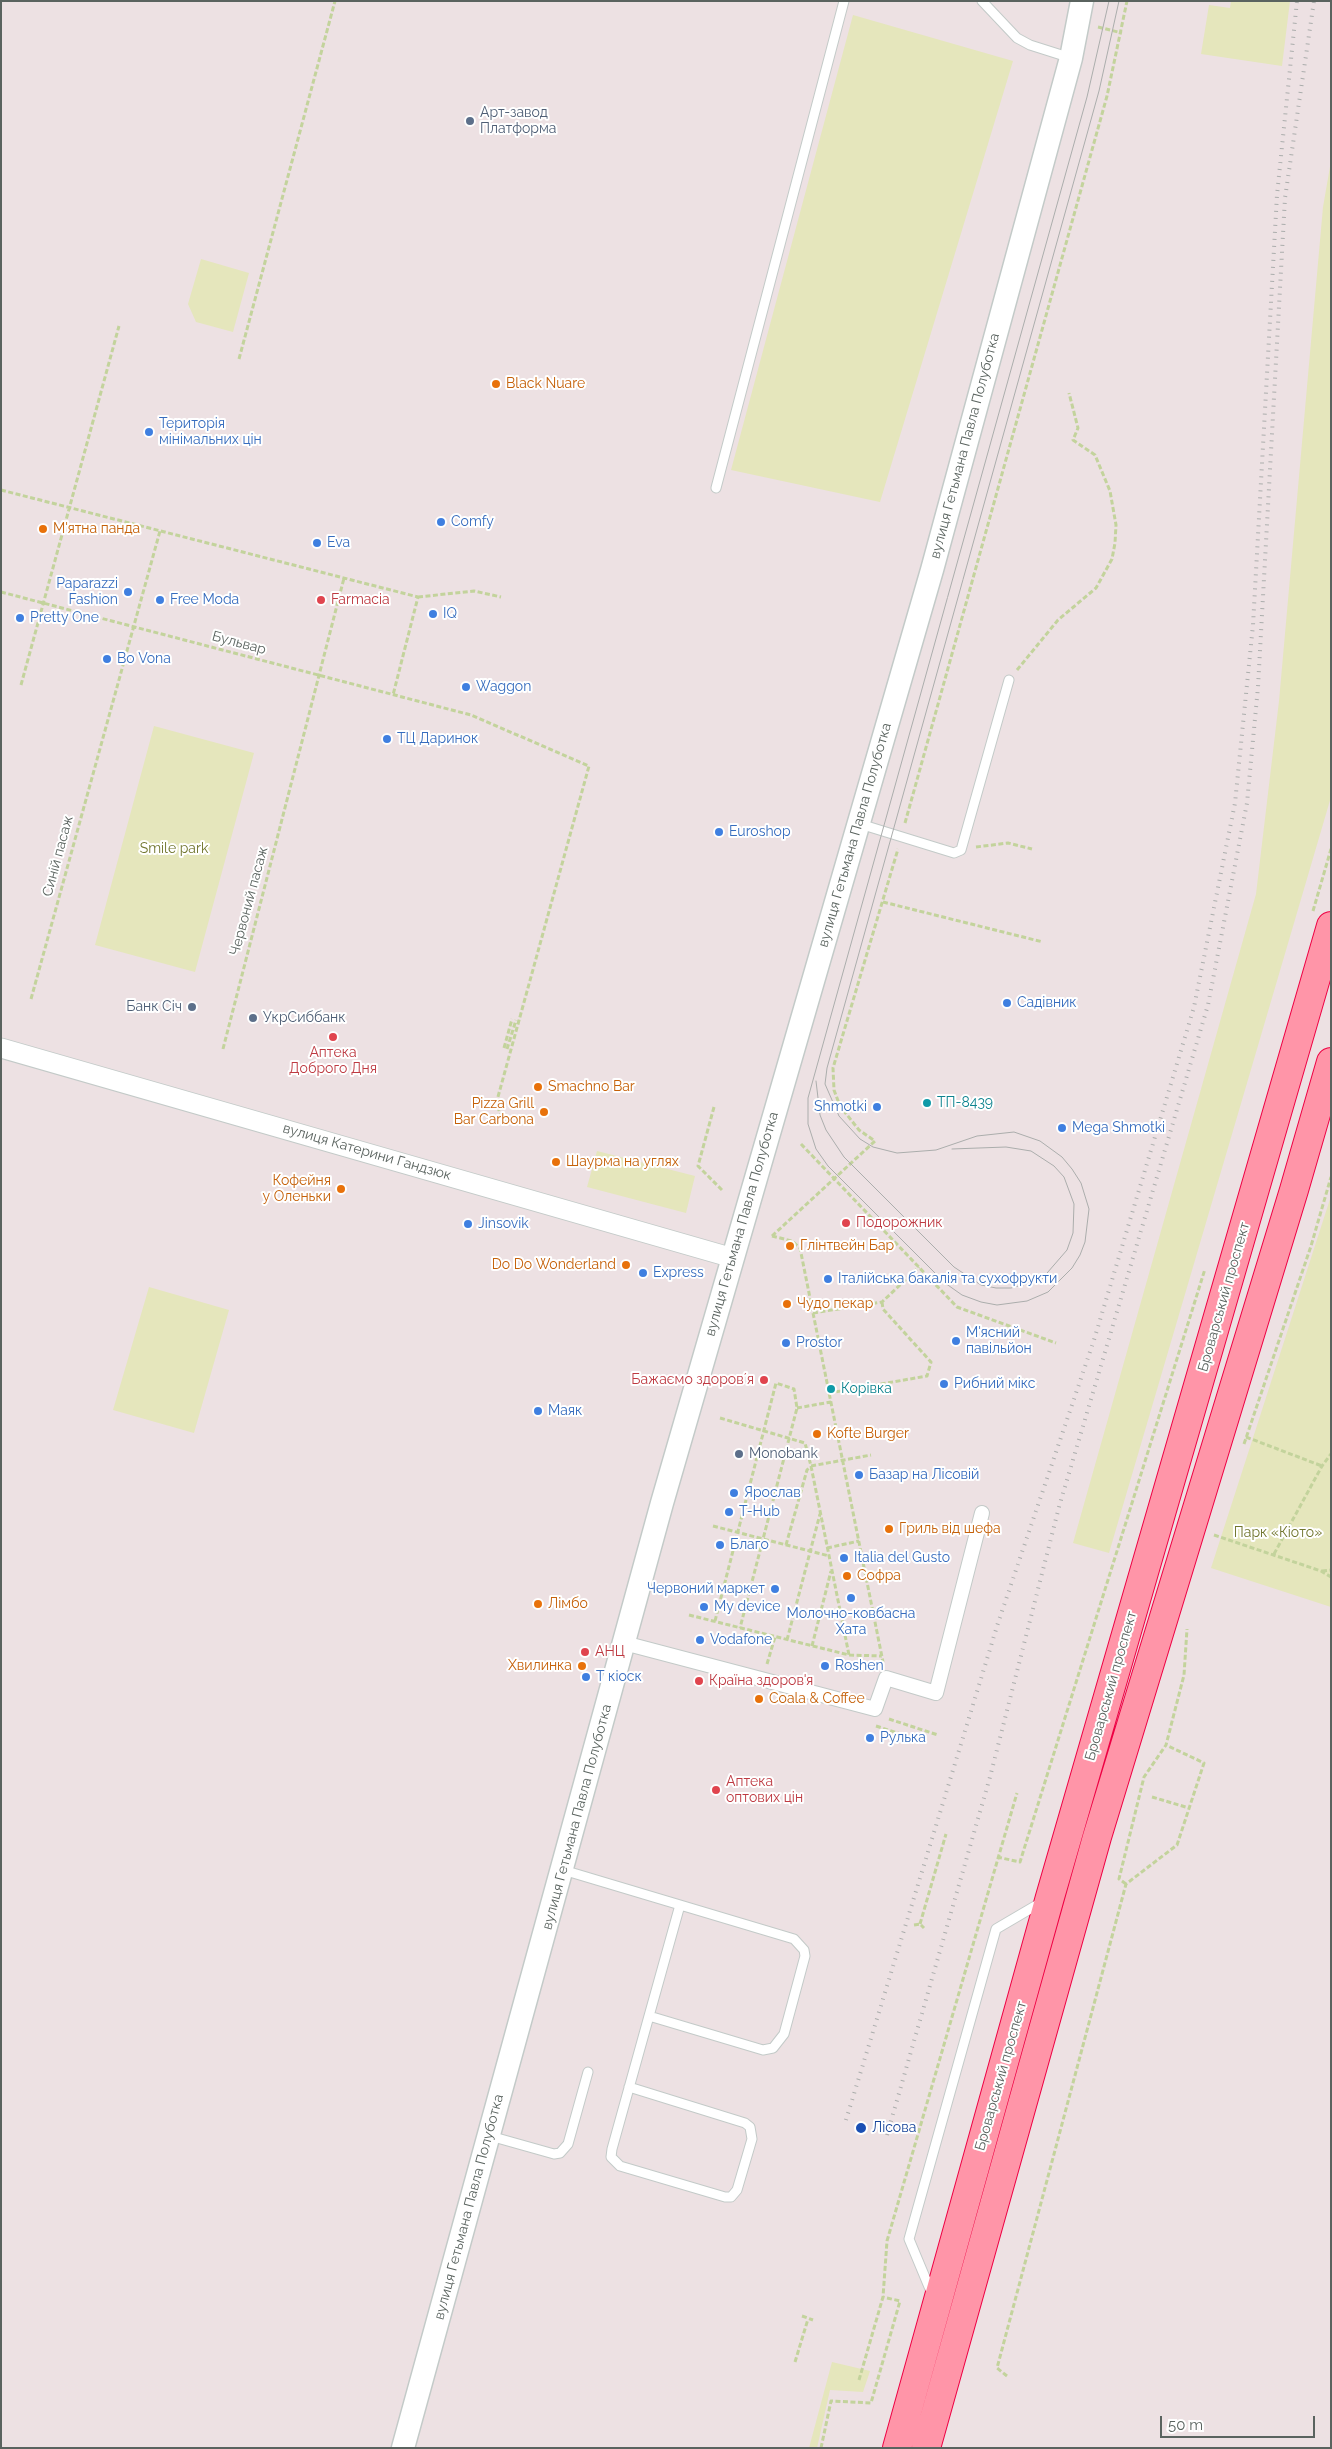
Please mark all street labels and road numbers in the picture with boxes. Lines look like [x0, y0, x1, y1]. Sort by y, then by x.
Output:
street label: вулиця Гетьмана Павла Полуботка [927, 331, 1003, 561]
street label: Бульвар [210, 628, 268, 658]
street label: вулиця Гетьмана Павла Полуботка [815, 721, 895, 949]
street label: Синій пасаж [39, 814, 77, 898]
street label: Червоний пасаж [226, 845, 272, 957]
street label: вулиця Гетьмана Павла Полуботка [702, 1110, 782, 1338]
street label: вулиця Катерини Гандзюк [281, 1120, 453, 1184]
street label: Броварський проспект [1195, 1220, 1253, 1374]
street label: Броварський проспект [1082, 1609, 1140, 1763]
street label: вулиця Гетьмана Павла Полуботка [539, 1702, 615, 1932]
street label: Броварський проспект [972, 1999, 1030, 2153]
street label: вулиця Гетьмана Павла Полуботка [431, 2092, 507, 2322]

